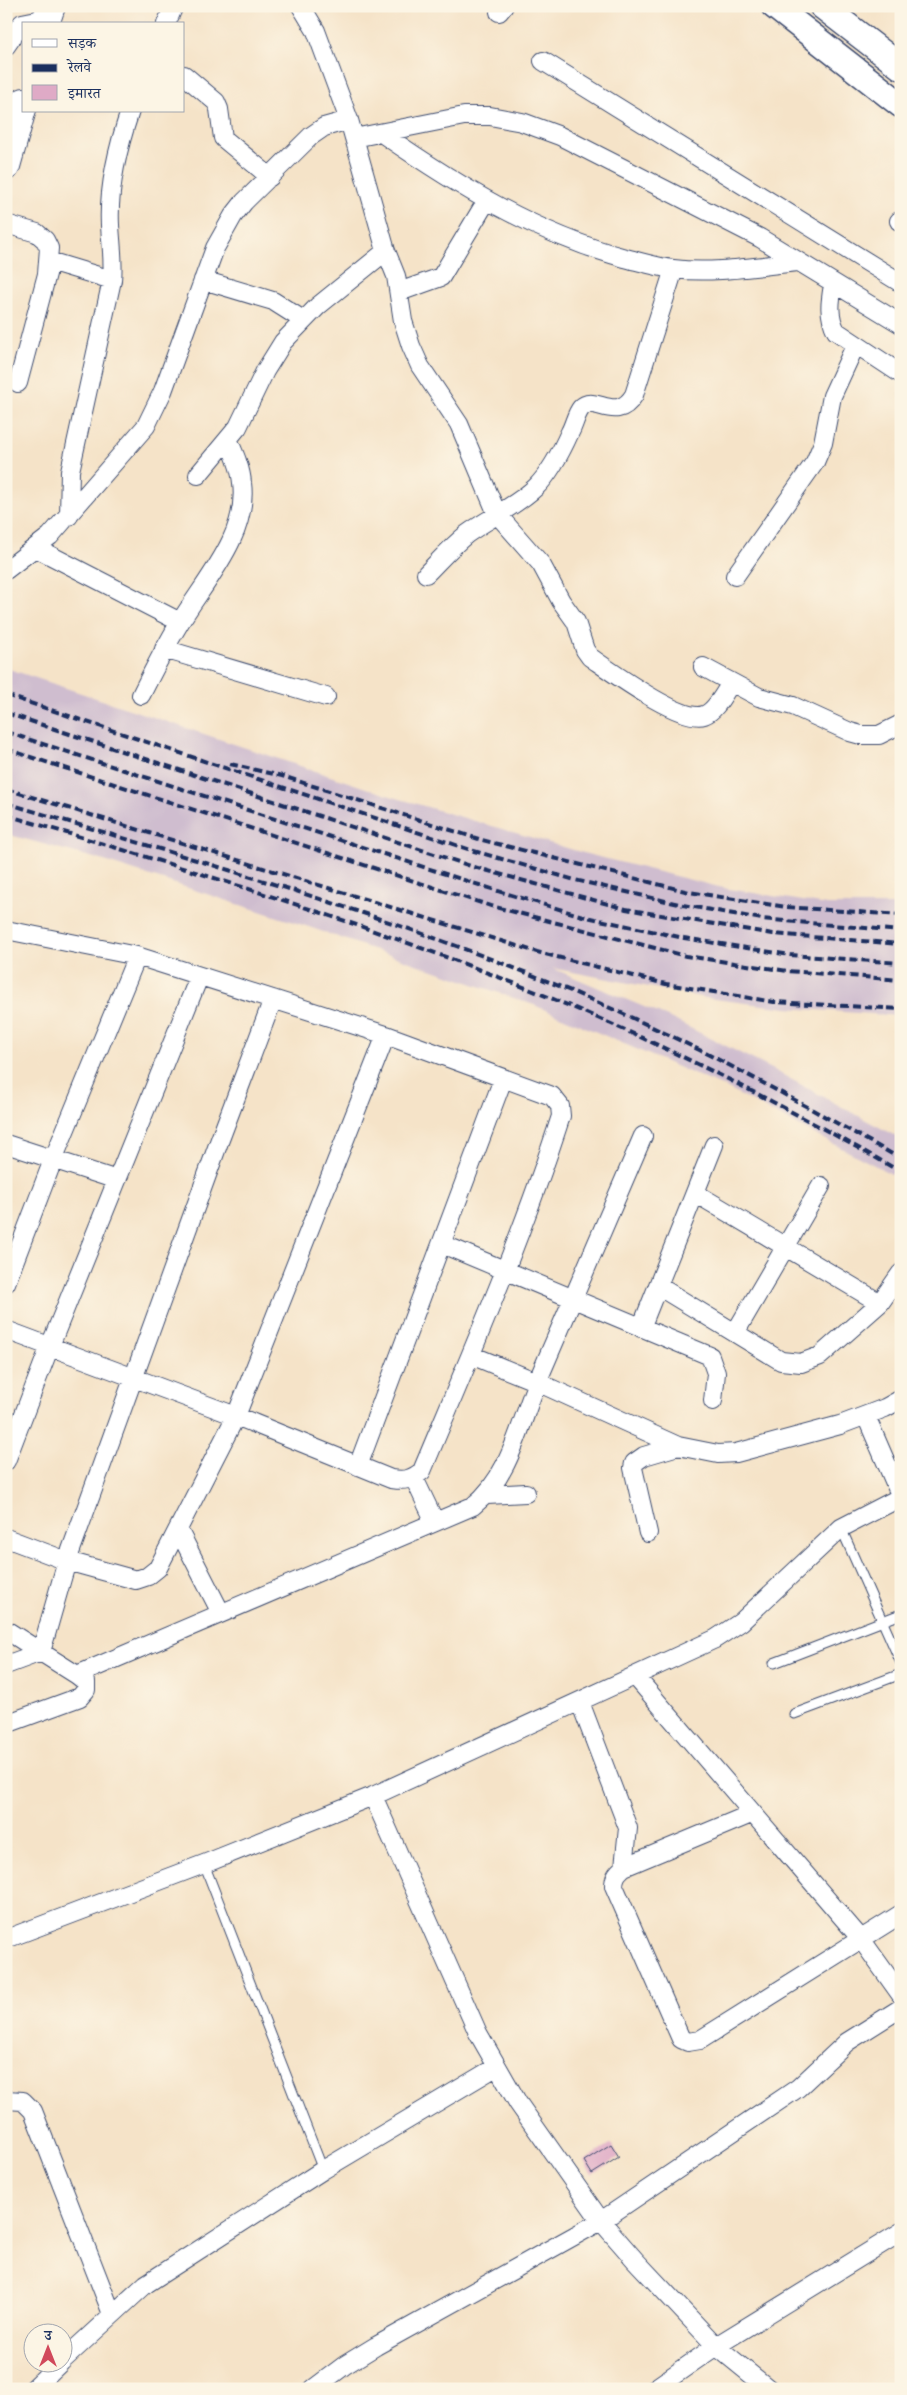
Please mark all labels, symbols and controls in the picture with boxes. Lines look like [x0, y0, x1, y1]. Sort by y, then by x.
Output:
legend [22, 22, 185, 112]
text: सड़क [67, 34, 97, 55]
text: रेलवे [66, 58, 92, 79]
text: इमारत [67, 84, 102, 105]
north arrow [22, 2322, 72, 2372]
text: उ [43, 2327, 52, 2346]

